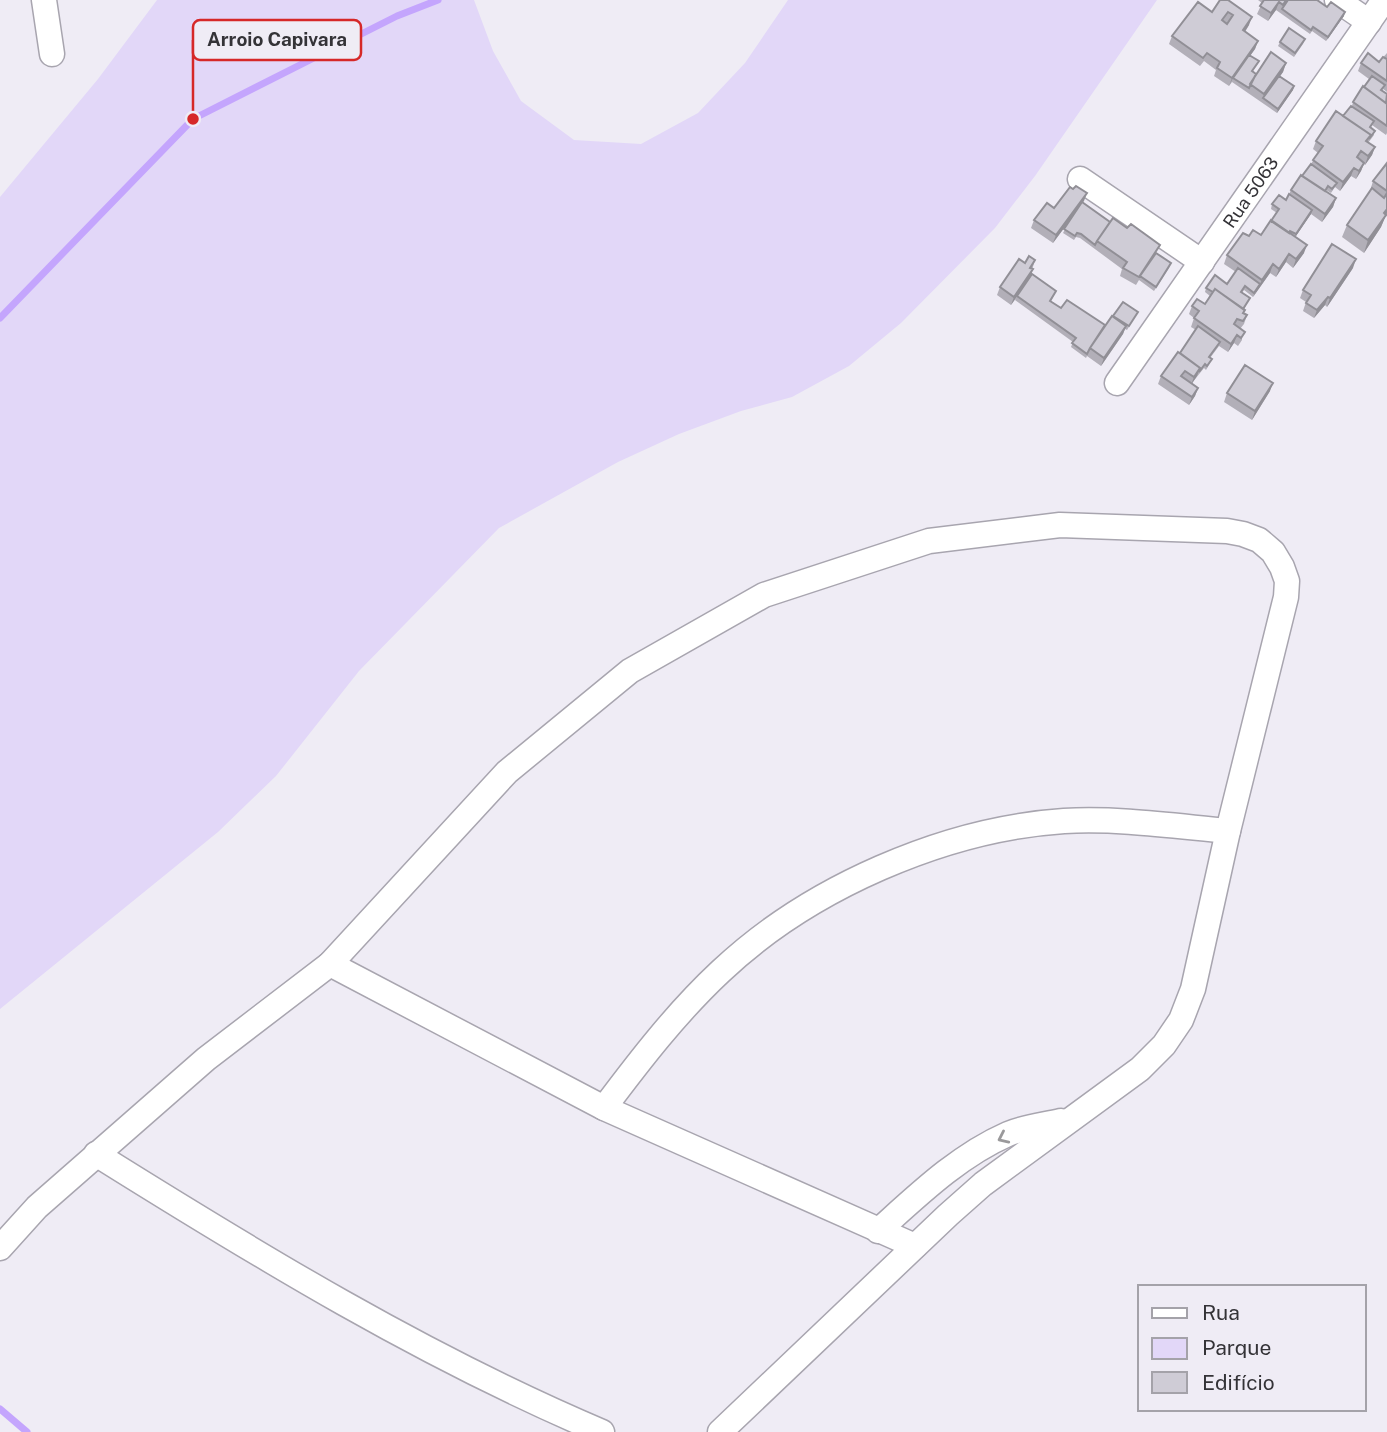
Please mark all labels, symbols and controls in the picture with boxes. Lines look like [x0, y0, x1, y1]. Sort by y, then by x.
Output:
callout: Arroio Capivara [193, 20, 361, 60]
text: Arroio Capivara [207, 28, 347, 50]
street label: Rua 5063 [1218, 152, 1282, 231]
one-way arrow [998, 1129, 1010, 1143]
legend [1138, 1285, 1366, 1411]
text: Rua [1202, 1300, 1240, 1325]
text: Parque [1202, 1335, 1271, 1360]
text: Edifício [1202, 1370, 1275, 1395]

